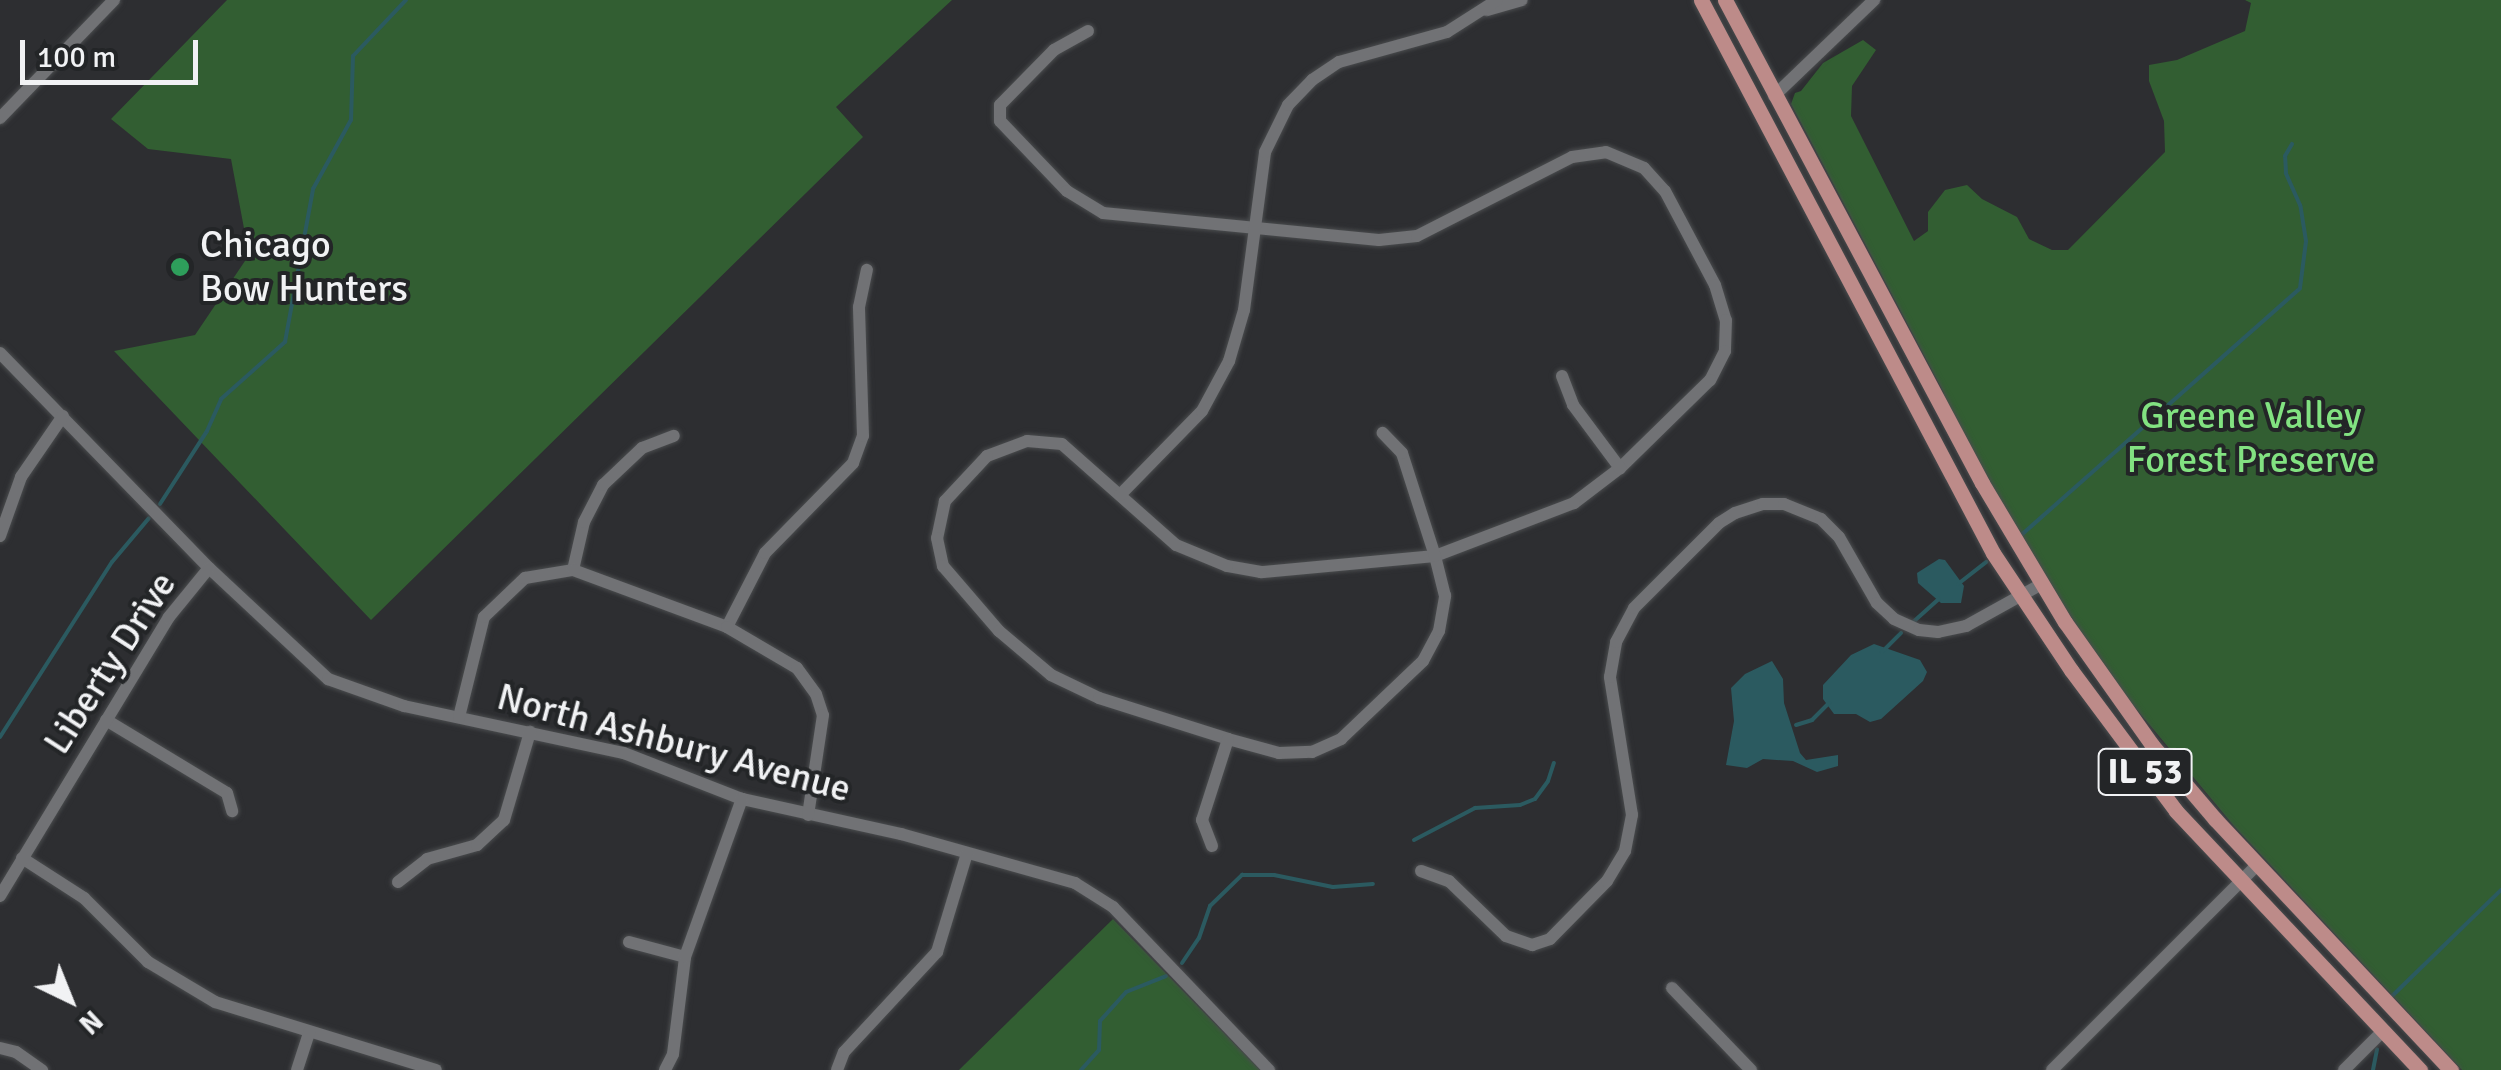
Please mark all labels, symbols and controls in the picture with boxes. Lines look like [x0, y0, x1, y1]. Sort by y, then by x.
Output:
scale bar [25, 20, 202, 82]
text: 100 m [37, 39, 116, 76]
place label: Chicago Bow Hunters [200, 222, 408, 312]
marker: Chicago Bow Hunters [169, 256, 191, 278]
park label: Greene Valley Forest Preserve [2127, 393, 2375, 482]
street label: Liberty Drive [34, 563, 186, 763]
street label: North Ashbury Avenue [492, 674, 856, 812]
road number: IL 53 [2098, 742, 2192, 802]
north arrow [20, 950, 120, 1050]
text: N [72, 1003, 109, 1041]

